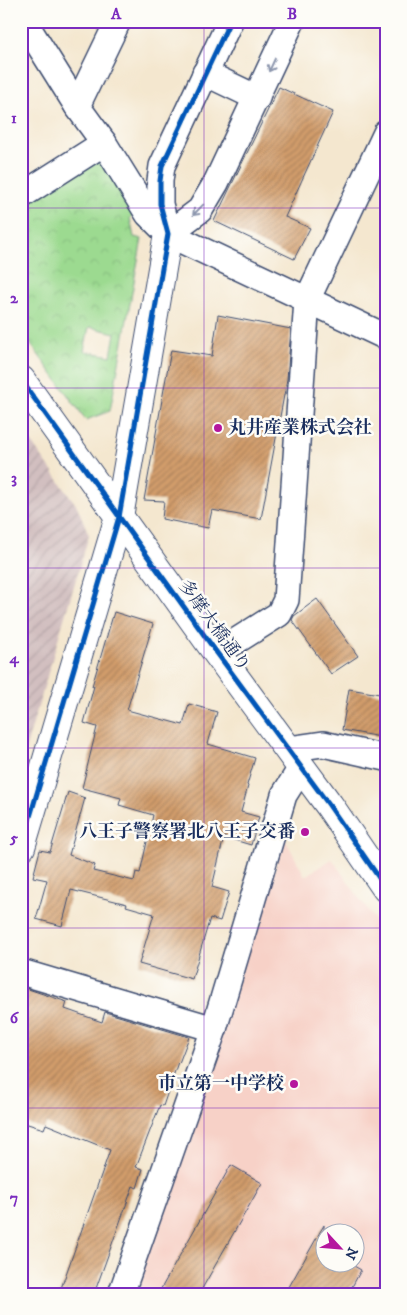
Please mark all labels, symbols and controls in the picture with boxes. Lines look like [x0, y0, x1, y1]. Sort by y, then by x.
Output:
text: A [110, 4, 122, 24]
text: B [287, 4, 297, 24]
one-way arrow [266, 57, 276, 72]
text: 1 [11, 108, 17, 128]
one-way arrow [192, 203, 204, 216]
text: 2 [10, 288, 19, 308]
place label: 丸井産業株式会社 [228, 417, 372, 439]
marker: 丸井産業株式会社 [212, 422, 224, 434]
text: 3 [11, 468, 17, 488]
street label: 多摩大橋通り [173, 576, 255, 676]
text: 4 [8, 648, 19, 668]
place label: 八王子警察署北八王子交番 [79, 821, 295, 843]
marker: 八王子警察署北八王子交番 [299, 826, 311, 838]
text: 5 [9, 828, 18, 848]
text: 6 [10, 1008, 20, 1028]
place label: 市立第一中学校 [158, 1073, 284, 1095]
marker: 市立第一中学校 [288, 1078, 300, 1090]
text: 7 [10, 1188, 18, 1208]
north arrow [314, 1222, 364, 1272]
text: N [340, 1244, 361, 1263]

